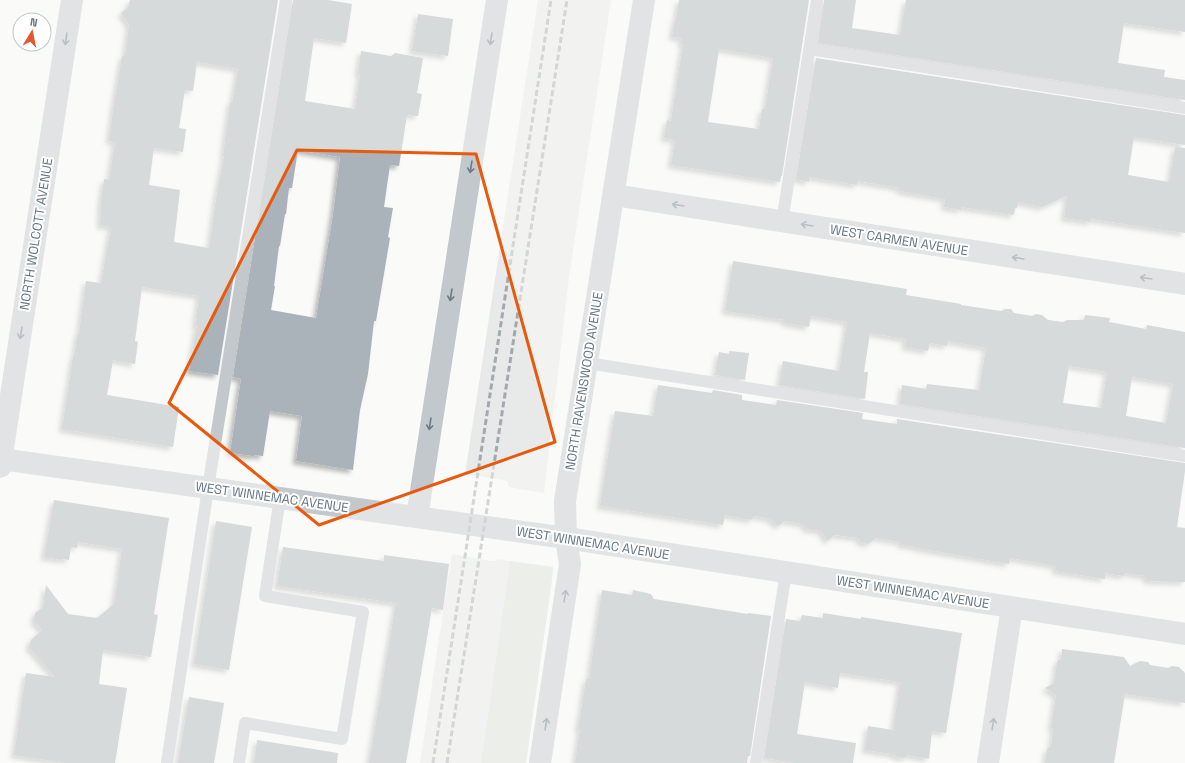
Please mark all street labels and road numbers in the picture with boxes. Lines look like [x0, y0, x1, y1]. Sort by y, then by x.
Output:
street label: NORTH WOLCOTT AVENUE [16, 157, 56, 311]
street label: WEST CARMEN AVENUE [829, 221, 969, 259]
street label: NORTH RAVENSWOOD AVENUE [562, 291, 606, 471]
street label: WEST WINNEMAC AVENUE [194, 478, 350, 516]
street label: WEST WINNEMAC AVENUE [515, 523, 671, 563]
street label: WEST WINNEMAC AVENUE [835, 572, 991, 612]

